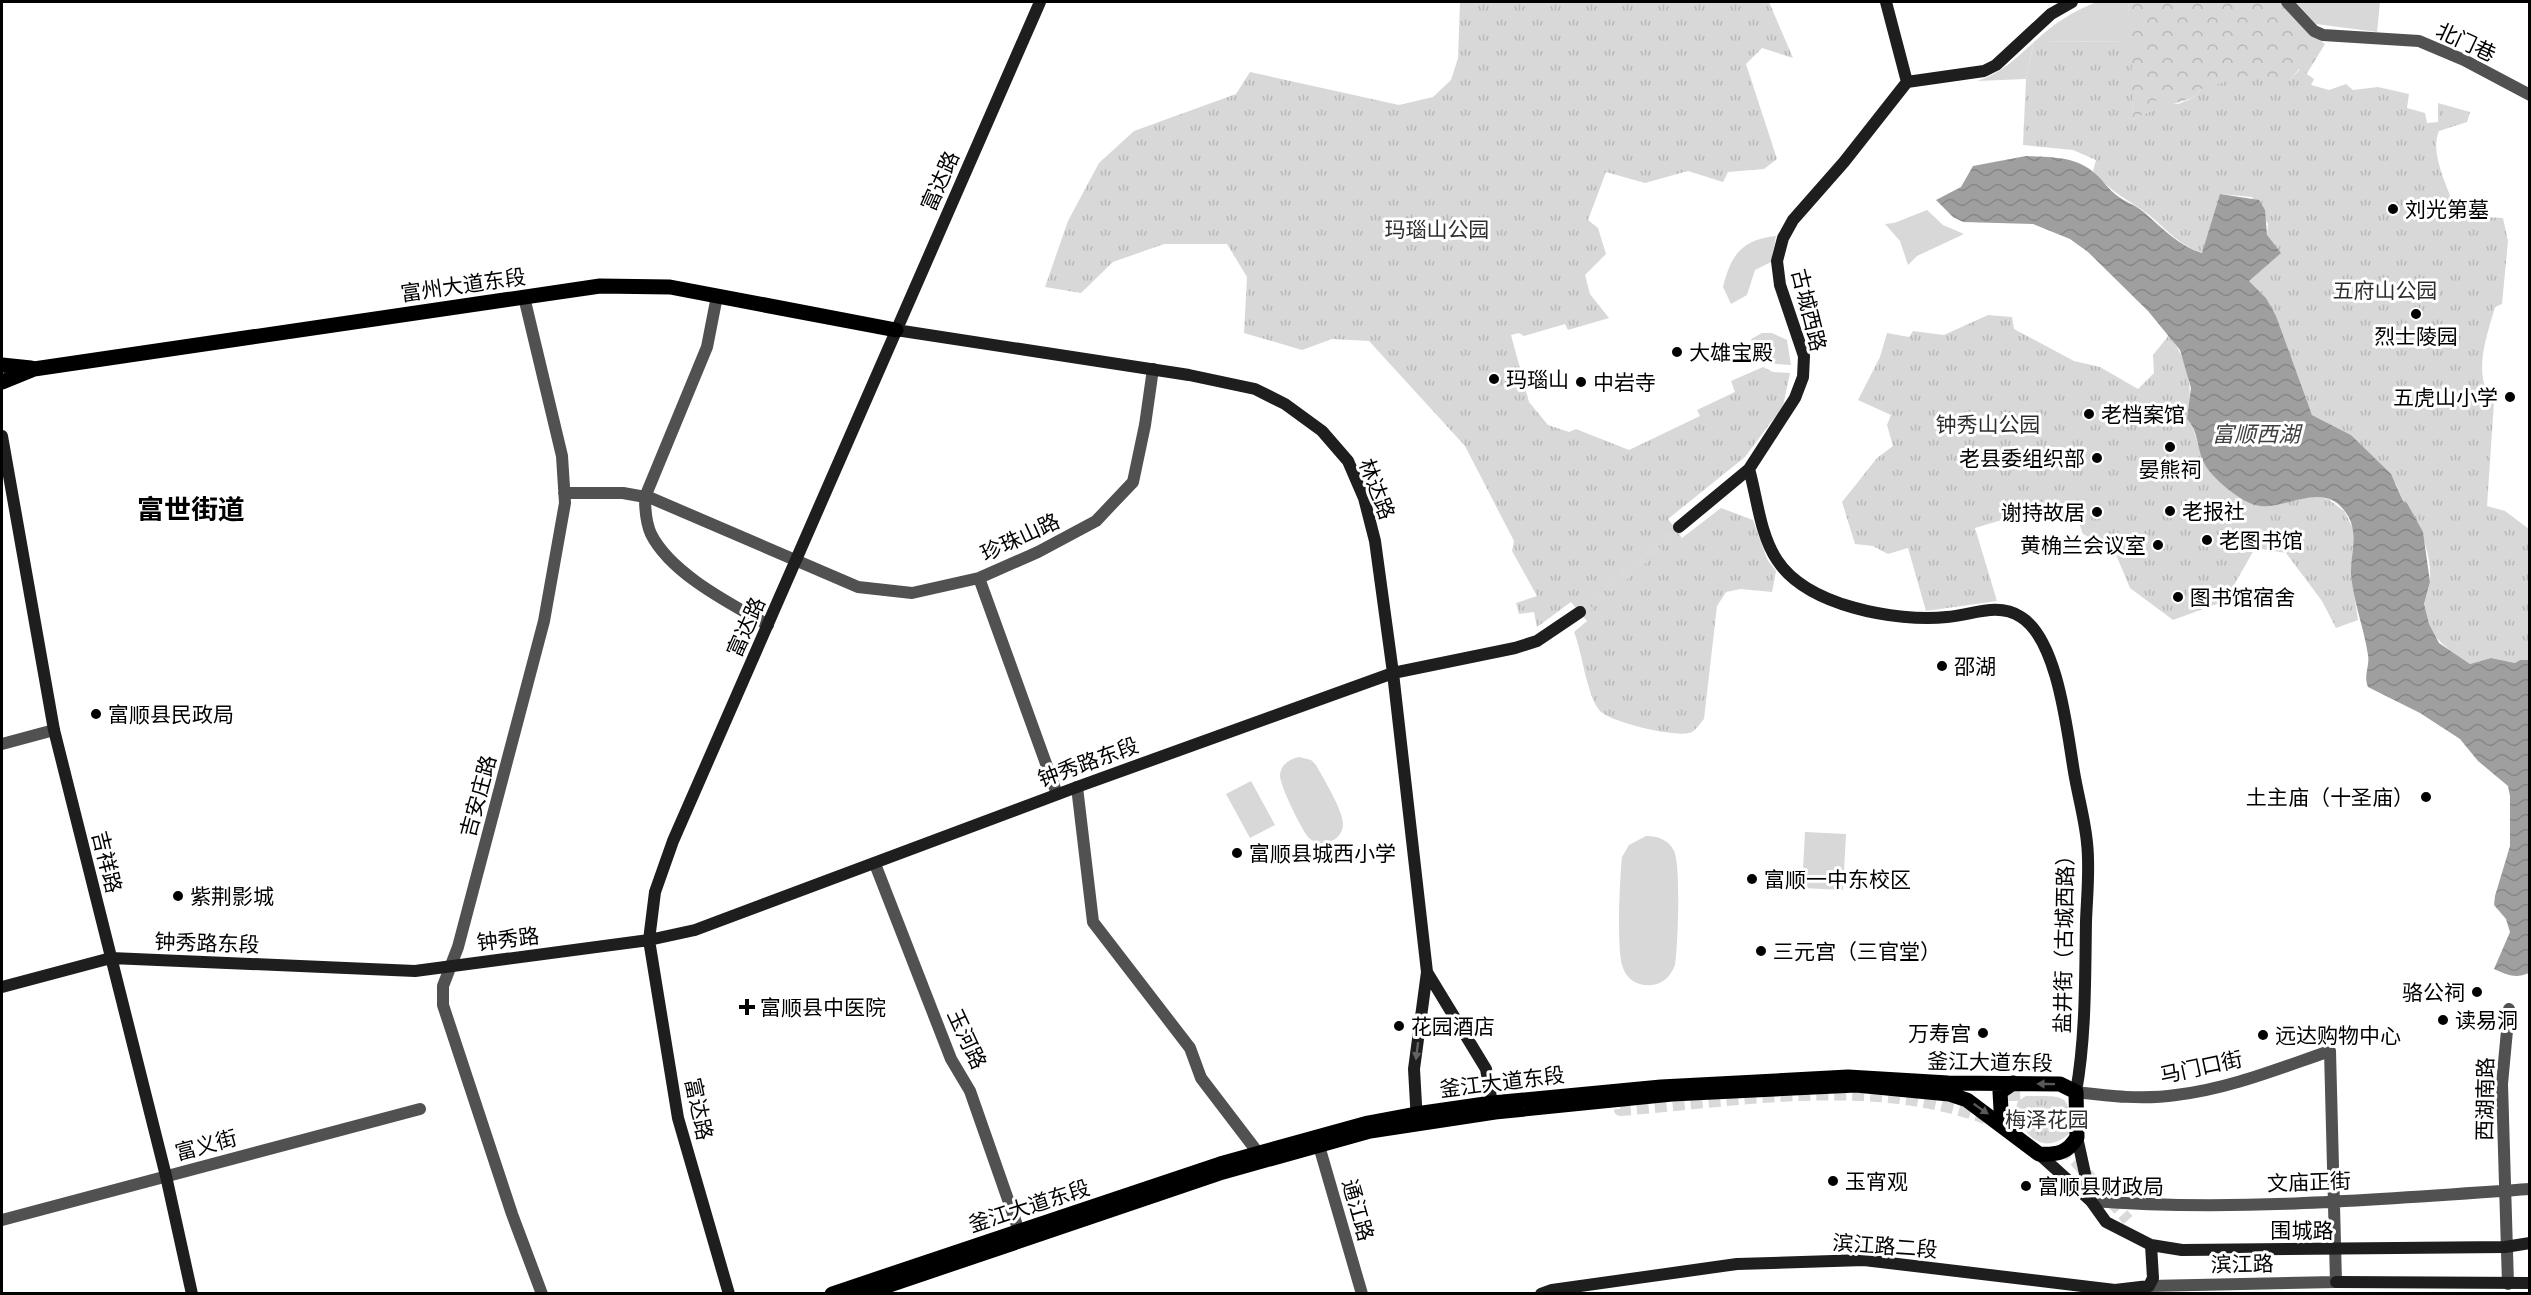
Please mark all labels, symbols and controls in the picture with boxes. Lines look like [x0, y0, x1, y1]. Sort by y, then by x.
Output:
street label: 北门巷 [2432, 17, 2500, 67]
street label: 富达路 [916, 147, 964, 215]
place label: 刘光第墓 [2405, 197, 2489, 222]
marker: 刘光第墓 [2386, 202, 2400, 216]
park label: 玛瑙山公园 [1385, 217, 1490, 242]
street label: 富州大道东段 [399, 264, 527, 306]
street label: 古城西路 [1787, 266, 1831, 354]
park label: 五府山公园 [2333, 278, 2438, 303]
marker: 烈士陵园 [2409, 307, 2423, 321]
place label: 烈士陵园 [2374, 324, 2458, 349]
place label: 大雄宝殿 [1689, 340, 1773, 365]
marker: 大雄宝殿 [1670, 345, 1684, 359]
place label: 玛瑙山 [1506, 367, 1569, 392]
place label: 中岩寺 [1593, 370, 1656, 395]
marker: 玛瑙山 [1487, 372, 1501, 386]
marker: 中岩寺 [1574, 375, 1588, 389]
place label: 五虎山小学 [2393, 385, 2498, 410]
marker: 五虎山小学 [2503, 390, 2517, 404]
place label: 老档案馆 [2101, 402, 2185, 427]
marker: 老档案馆 [2082, 407, 2096, 421]
park label: 钟秀山公园 [1936, 412, 2041, 437]
water label: 富顺西湖 [2212, 421, 2303, 447]
marker: 晏熊祠 [2163, 440, 2177, 454]
place label: 老县委组织部 [1959, 446, 2085, 471]
marker: 老县委组织部 [2090, 451, 2104, 465]
street label: 林达路 [1354, 455, 1400, 523]
place label: 晏熊祠 [2139, 457, 2202, 482]
district label: 富世街道 [137, 493, 245, 526]
place label: 老报社 [2182, 499, 2245, 524]
place label: 谢持故居 [2001, 500, 2085, 525]
marker: 老报社 [2163, 504, 2177, 518]
marker: 谢持故居 [2090, 505, 2104, 519]
street label: 珍珠山路 [977, 508, 1063, 566]
place label: 老图书馆 [2219, 528, 2303, 553]
place label: 黄桷兰会议室 [2020, 533, 2146, 558]
marker: 老图书馆 [2200, 533, 2214, 547]
marker: 黄桷兰会议室 [2151, 538, 2165, 552]
place label: 图书馆宿舍 [2190, 585, 2295, 610]
marker: 图书馆宿舍 [2171, 590, 2185, 604]
street label: 富达路 [722, 593, 770, 661]
place label: 邵湖 [1954, 654, 1996, 679]
marker: 邵湖 [1935, 659, 1949, 673]
place label: 富顺县民政局 [108, 702, 234, 727]
marker: 富顺县民政局 [89, 707, 103, 721]
street label: 钟秀路东段 [1034, 732, 1142, 792]
street label: 吉安庄路 [455, 752, 501, 840]
place label: 土主庙（十圣庙） [2246, 785, 2414, 810]
marker: 土主庙（十圣庙） [2419, 790, 2433, 804]
street label: 吉祥路 [87, 828, 127, 896]
place label: 富顺县城西小学 [1249, 841, 1396, 866]
street label: 盐井街（古城西路） [2050, 844, 2078, 1034]
marker: 富顺县城西小学 [1230, 846, 1244, 860]
place label: 富顺一中东校区 [1764, 867, 1911, 892]
marker: 富顺一中东校区 [1745, 872, 1759, 886]
place label: 紫荆影城 [190, 884, 274, 909]
marker: 紫荆影城 [171, 889, 185, 903]
street label: 钟秀路 [475, 923, 541, 955]
street label: 钟秀路东段 [154, 929, 260, 957]
place label: 三元宫（三官堂） [1773, 939, 1941, 964]
marker: 三元宫（三官堂） [1754, 944, 1768, 958]
place label: 骆公祠 [2402, 980, 2465, 1005]
marker: 骆公祠 [2470, 985, 2484, 999]
place label: 富顺县中医院 [760, 995, 886, 1020]
marker: 富顺县中医院 [738, 998, 756, 1016]
street label: 玉河路 [942, 1005, 992, 1073]
place label: 读易洞 [2455, 1008, 2518, 1033]
marker: 读易洞 [2436, 1013, 2450, 1027]
place label: 花园酒店 [1411, 1014, 1495, 1039]
marker: 花园酒店 [1392, 1019, 1406, 1033]
place label: 万寿宫 [1908, 1021, 1971, 1046]
place label: 远达购物中心 [2275, 1023, 2401, 1048]
marker: 万寿宫 [1976, 1026, 1990, 1040]
marker: 远达购物中心 [2256, 1028, 2270, 1042]
one-way arrow [1412, 1042, 1421, 1061]
street label: 马门口街 [2157, 1046, 2245, 1088]
street label: 釜江大道东段 [1927, 1048, 2053, 1076]
street label: 西湖南路 [2472, 1057, 2498, 1141]
street label: 釜江大道东段 [1438, 1062, 1566, 1102]
street label: 富达路 [680, 1076, 718, 1142]
one-way arrow [2037, 1079, 2056, 1089]
one-way arrow [1973, 1103, 1989, 1114]
park label: 梅泽花园 [2005, 1107, 2089, 1132]
street label: 富义街 [172, 1125, 240, 1165]
street label: 文庙正街 [2267, 1168, 2351, 1196]
place label: 玉宵观 [1845, 1169, 1908, 1194]
marker: 玉宵观 [1826, 1174, 1840, 1188]
place label: 富顺县财政局 [2038, 1174, 2164, 1199]
street label: 釜江大道东段 [965, 1175, 1093, 1237]
street label: 通江路 [1337, 1176, 1379, 1244]
marker: 富顺县财政局 [2019, 1179, 2033, 1193]
street label: 围城路 [2271, 1218, 2334, 1243]
street label: 滨江路二段 [1832, 1230, 1938, 1262]
street label: 滨江路 [2210, 1251, 2274, 1277]

